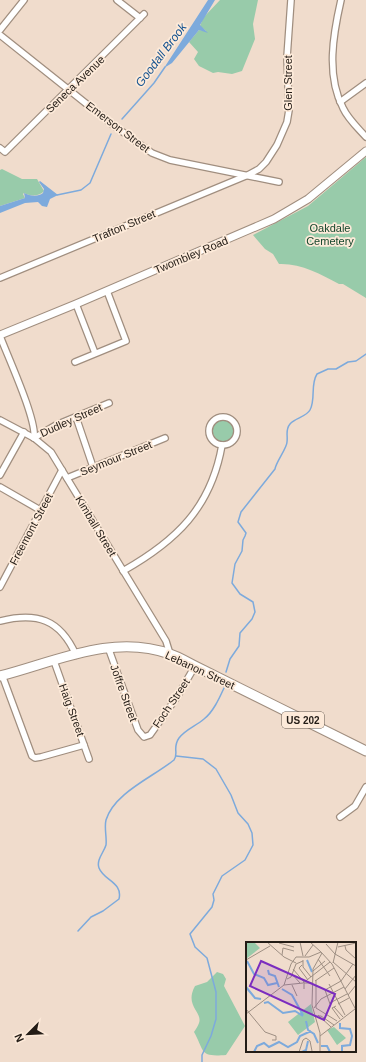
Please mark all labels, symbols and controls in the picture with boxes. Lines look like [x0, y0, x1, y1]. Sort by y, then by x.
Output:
water label: Goodall Brook [133, 20, 190, 90]
street label: Seneca Avenue [43, 53, 107, 115]
street label: Glen Street [282, 55, 294, 111]
street label: Emerson Street [84, 99, 152, 155]
street label: Trafton Street [91, 207, 157, 245]
park label: Oakdale Cemetery [306, 222, 354, 247]
street label: Twombley Road [152, 234, 230, 276]
street label: Dudley Street [38, 401, 104, 439]
street label: Seymour Street [78, 438, 154, 478]
street label: Freemont Street [7, 491, 55, 567]
street label: Kimball Street [73, 494, 119, 558]
street label: Lebanon Street [163, 649, 237, 691]
street label: Joffre Street [108, 663, 140, 723]
street label: Foch Street [150, 676, 192, 730]
street label: Haig Street [57, 682, 87, 738]
road number: US 202 [282, 712, 324, 728]
inset map [246, 942, 356, 1052]
north arrow [8, 1014, 48, 1054]
text: N [12, 1032, 26, 1044]

